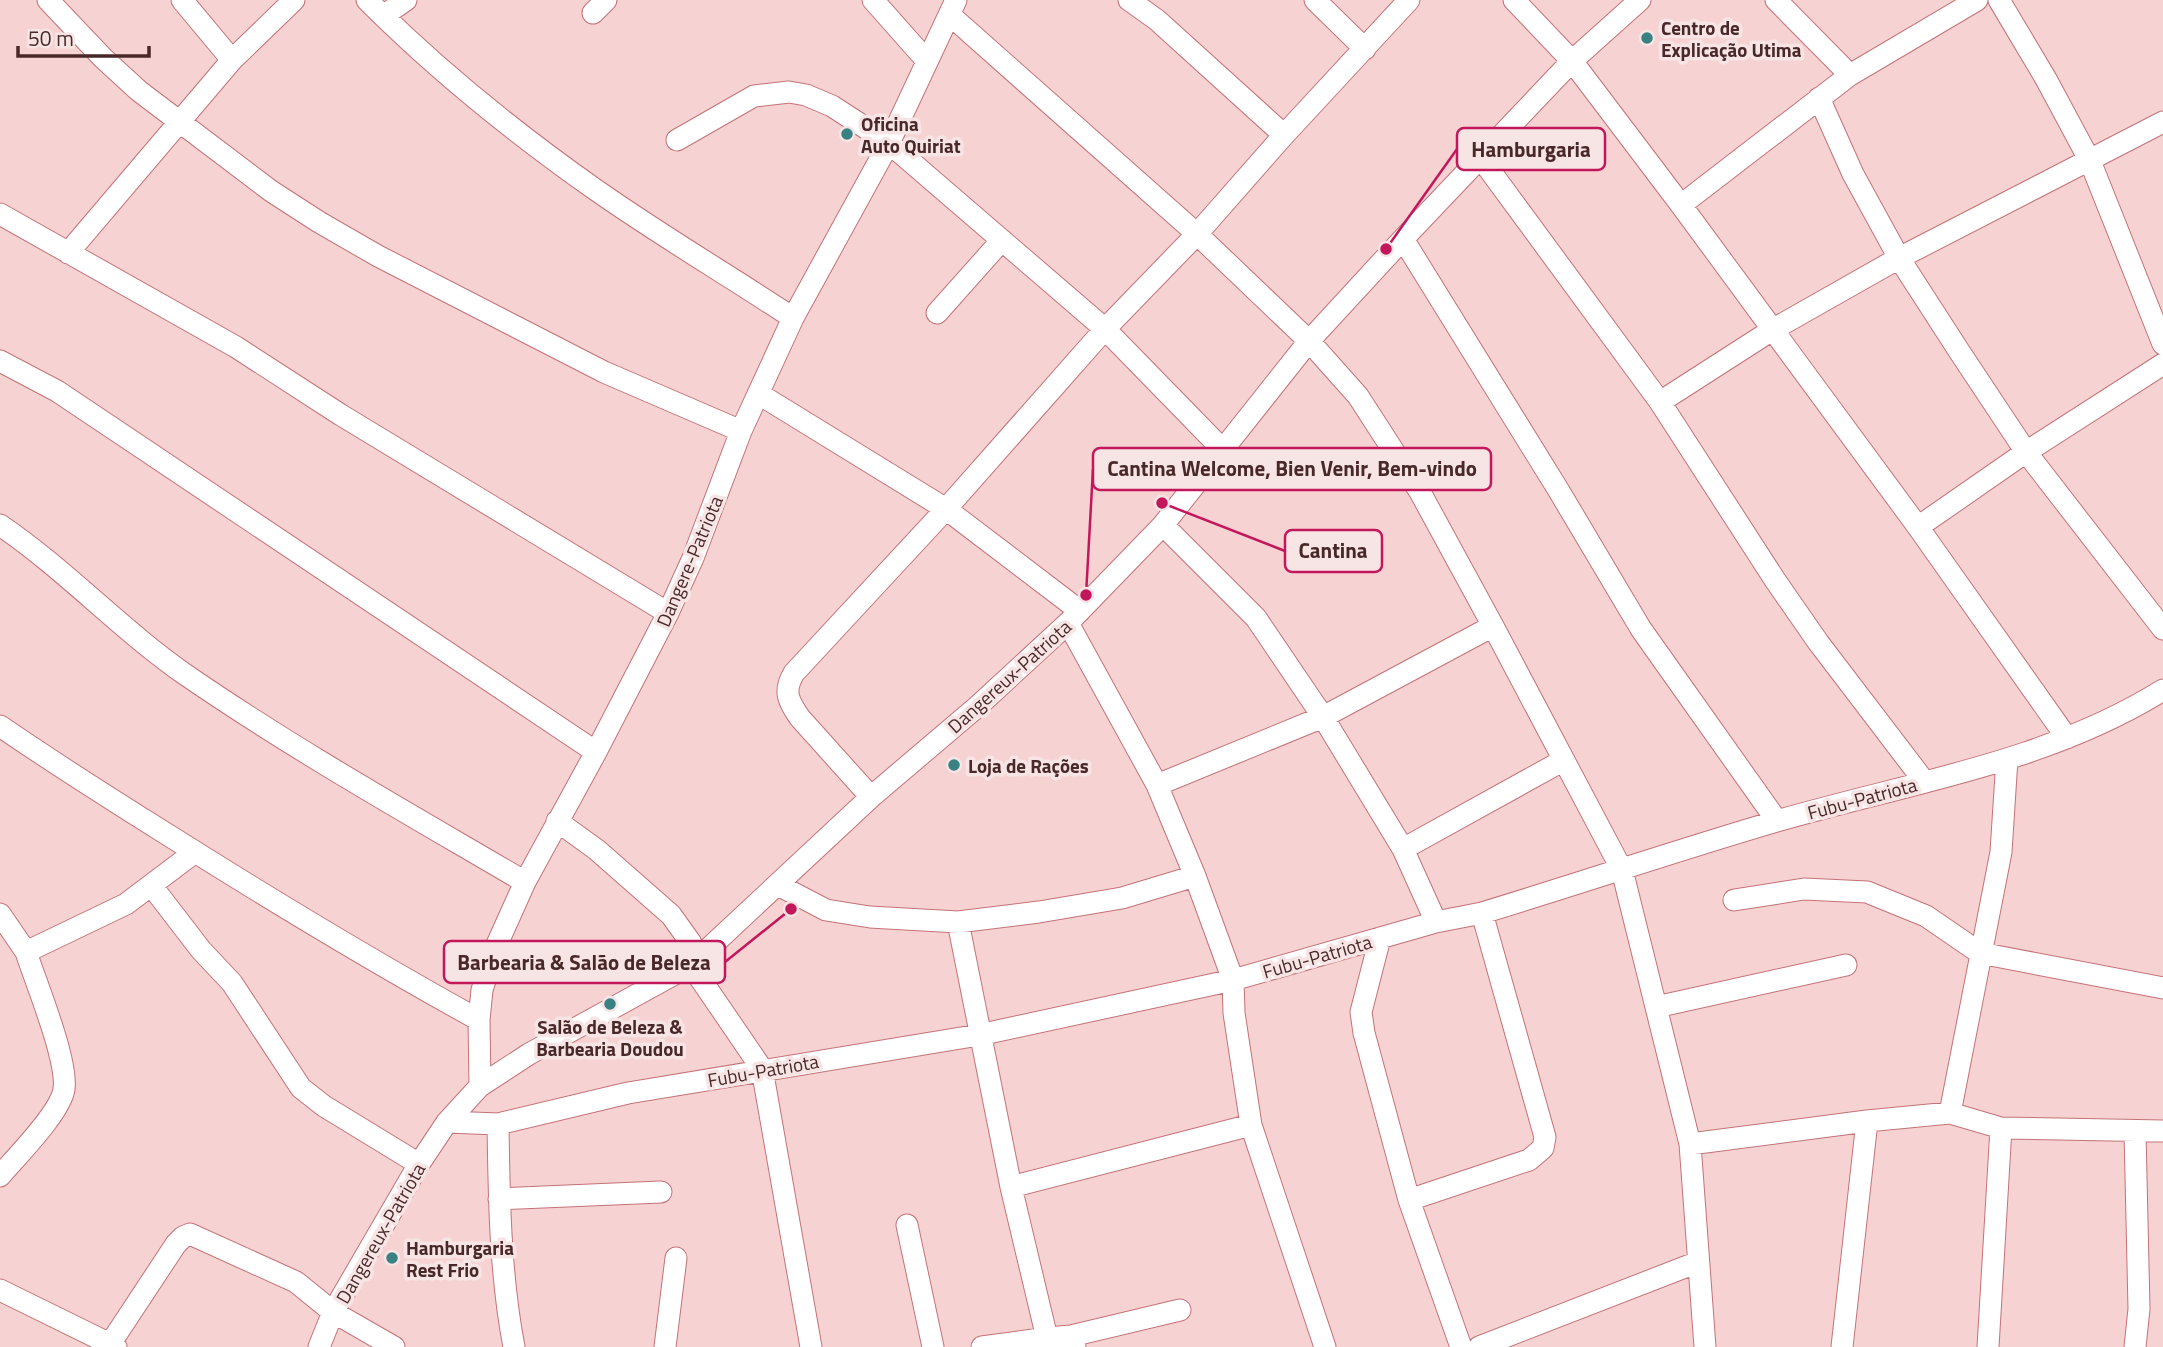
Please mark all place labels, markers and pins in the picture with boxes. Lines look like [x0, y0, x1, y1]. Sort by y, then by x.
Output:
place label: Centro de Explicação Utima [1661, 13, 1802, 64]
marker: Centro de Explicação Utima [1639, 30, 1655, 46]
place label: Oficina Auto Quiriat [861, 109, 961, 160]
marker: Oficina Auto Quiriat [839, 126, 855, 142]
callout: Hamburgaria [1457, 128, 1605, 170]
callout: Cantina Welcome, Bien Venir, Bem-vindo [1093, 448, 1491, 490]
callout: Cantina [1285, 530, 1382, 572]
place label: Loja de Rações [968, 751, 1089, 780]
marker: Loja de Rações [946, 757, 962, 773]
callout: Barbearia & Salão de Beleza [444, 941, 725, 983]
marker: Salão de Beleza & Barbearia Doudou [602, 996, 618, 1012]
place label: Salão de Beleza & Barbearia Doudou [536, 1012, 684, 1063]
place label: Hamburgaria Rest Frio [406, 1233, 514, 1284]
marker: Hamburgaria Rest Frio [384, 1250, 400, 1266]

